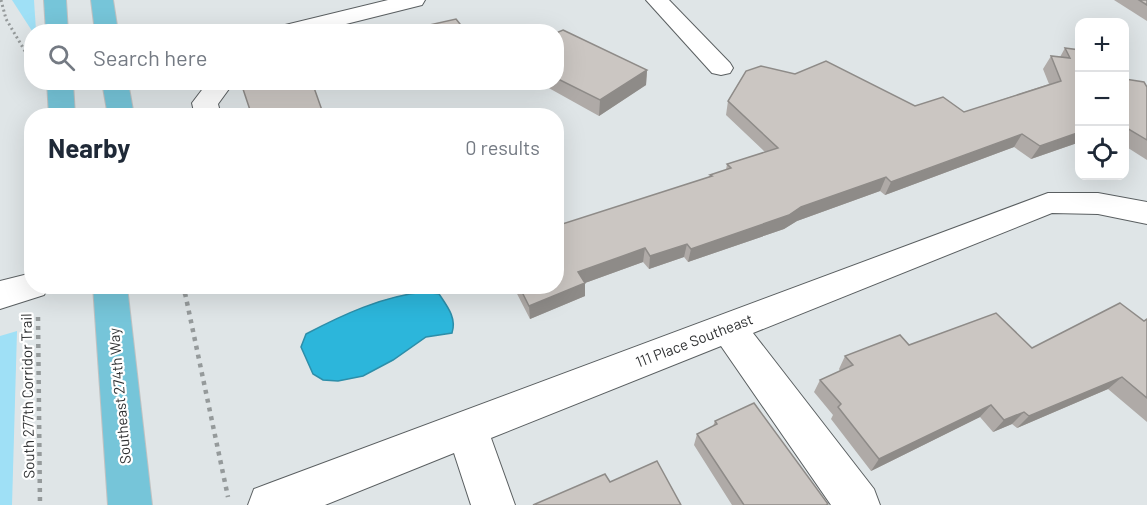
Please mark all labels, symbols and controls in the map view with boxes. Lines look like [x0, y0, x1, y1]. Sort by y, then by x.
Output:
map controls [1075, 18, 1129, 180]
button: + [1075, 18, 1129, 72]
search box [24, 24, 564, 90]
icon: search [45, 41, 78, 74]
text: Search here [93, 44, 207, 70]
button: − [1075, 72, 1129, 126]
button: locate [1075, 126, 1129, 180]
text: Nearby [48, 132, 130, 163]
text: 0 results [465, 135, 540, 159]
street label: 111 Place Southeast [633, 309, 755, 371]
street label: South 277th Corridor Trail [17, 313, 37, 479]
street label: Southeast 274th Way [104, 327, 134, 465]

